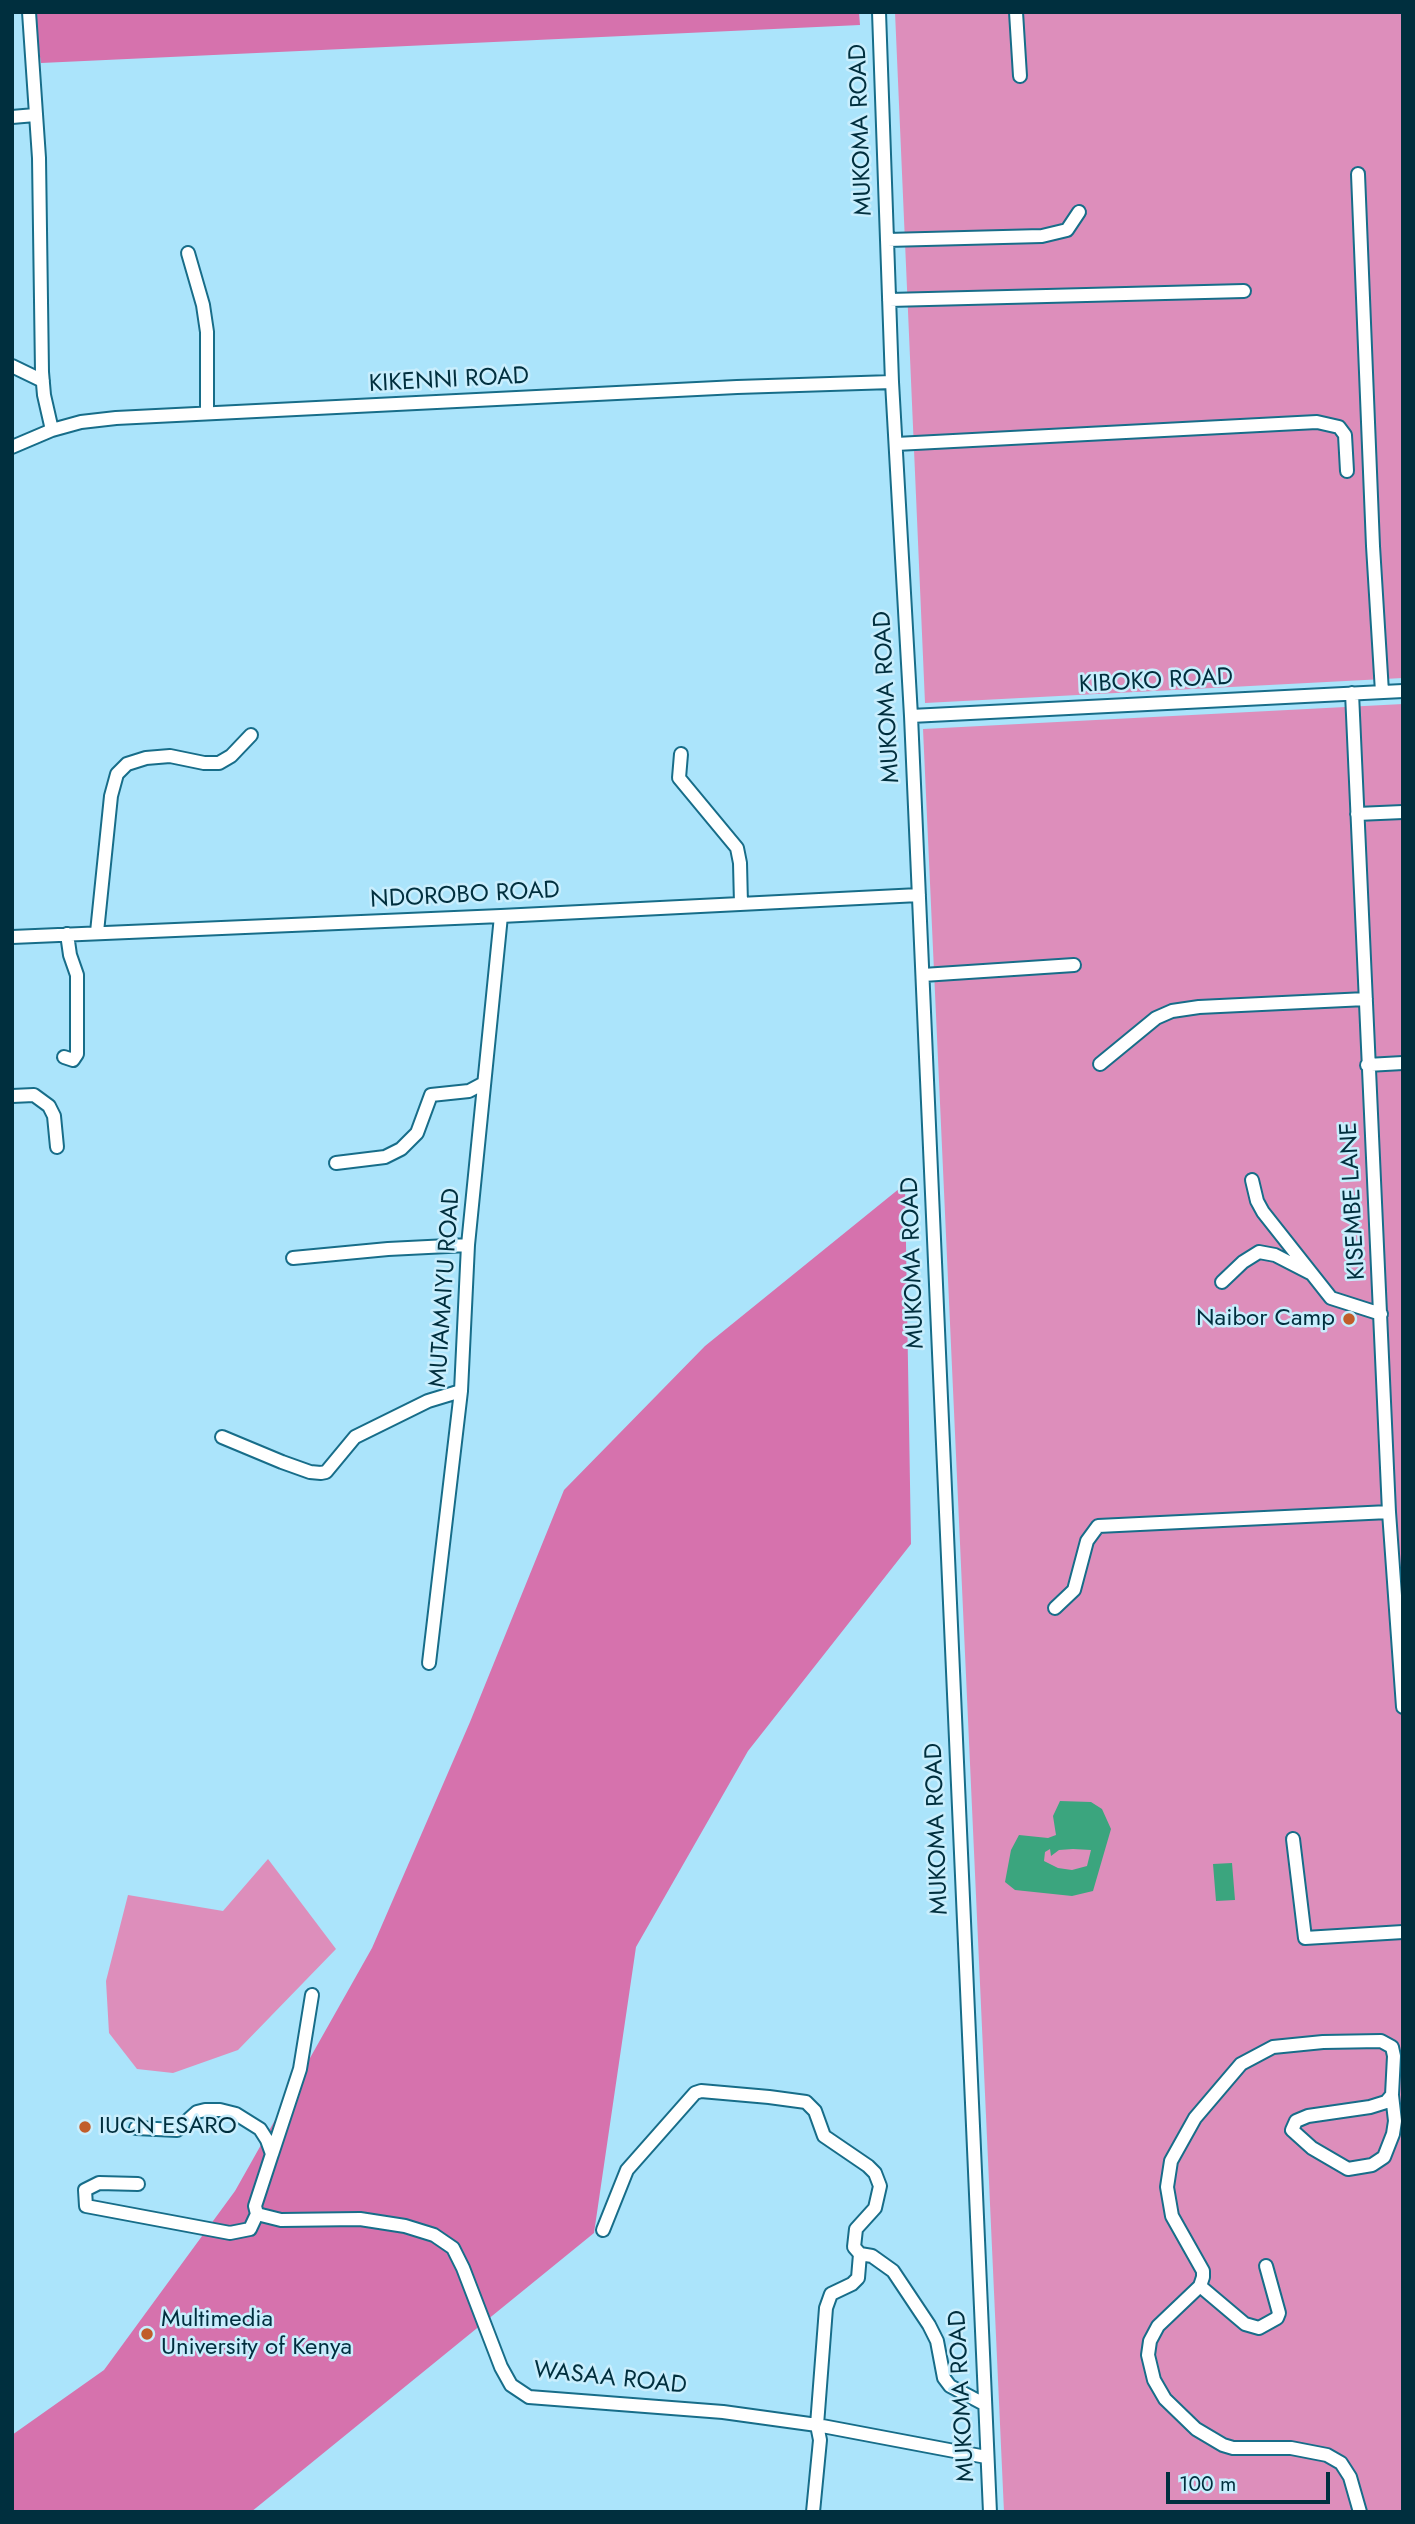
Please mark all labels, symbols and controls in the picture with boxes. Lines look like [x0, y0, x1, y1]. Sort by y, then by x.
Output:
street label: MUKOMA ROAD [845, 43, 879, 217]
street label: KIKENNI ROAD [368, 362, 530, 400]
street label: MUKOMA ROAD [869, 610, 907, 784]
street label: KIBOKO ROAD [1078, 664, 1234, 700]
street label: NDOROBO ROAD [370, 877, 560, 915]
street label: KISEMBE LANE [1335, 1121, 1373, 1281]
street label: MUKOMA ROAD [897, 1176, 931, 1350]
street label: MUTAMAIYU ROAD [425, 1187, 467, 1389]
place label: Naibor Camp [1196, 1305, 1335, 1333]
marker: Naibor Camp [1341, 1311, 1357, 1327]
street label: MUKOMA ROAD [921, 1742, 955, 1916]
place label: IUCN ESARO [99, 2113, 237, 2141]
marker: IUCN ESARO [77, 2119, 93, 2135]
place label: Multimedia University of Kenya [161, 2306, 352, 2362]
street label: MUKOMA ROAD [944, 2309, 982, 2483]
marker: Multimedia University of Kenya [139, 2326, 155, 2342]
street label: WASAA ROAD [532, 2357, 688, 2401]
scale bar [1170, 2458, 1334, 2502]
text: 100 m [1179, 2469, 1236, 2499]

